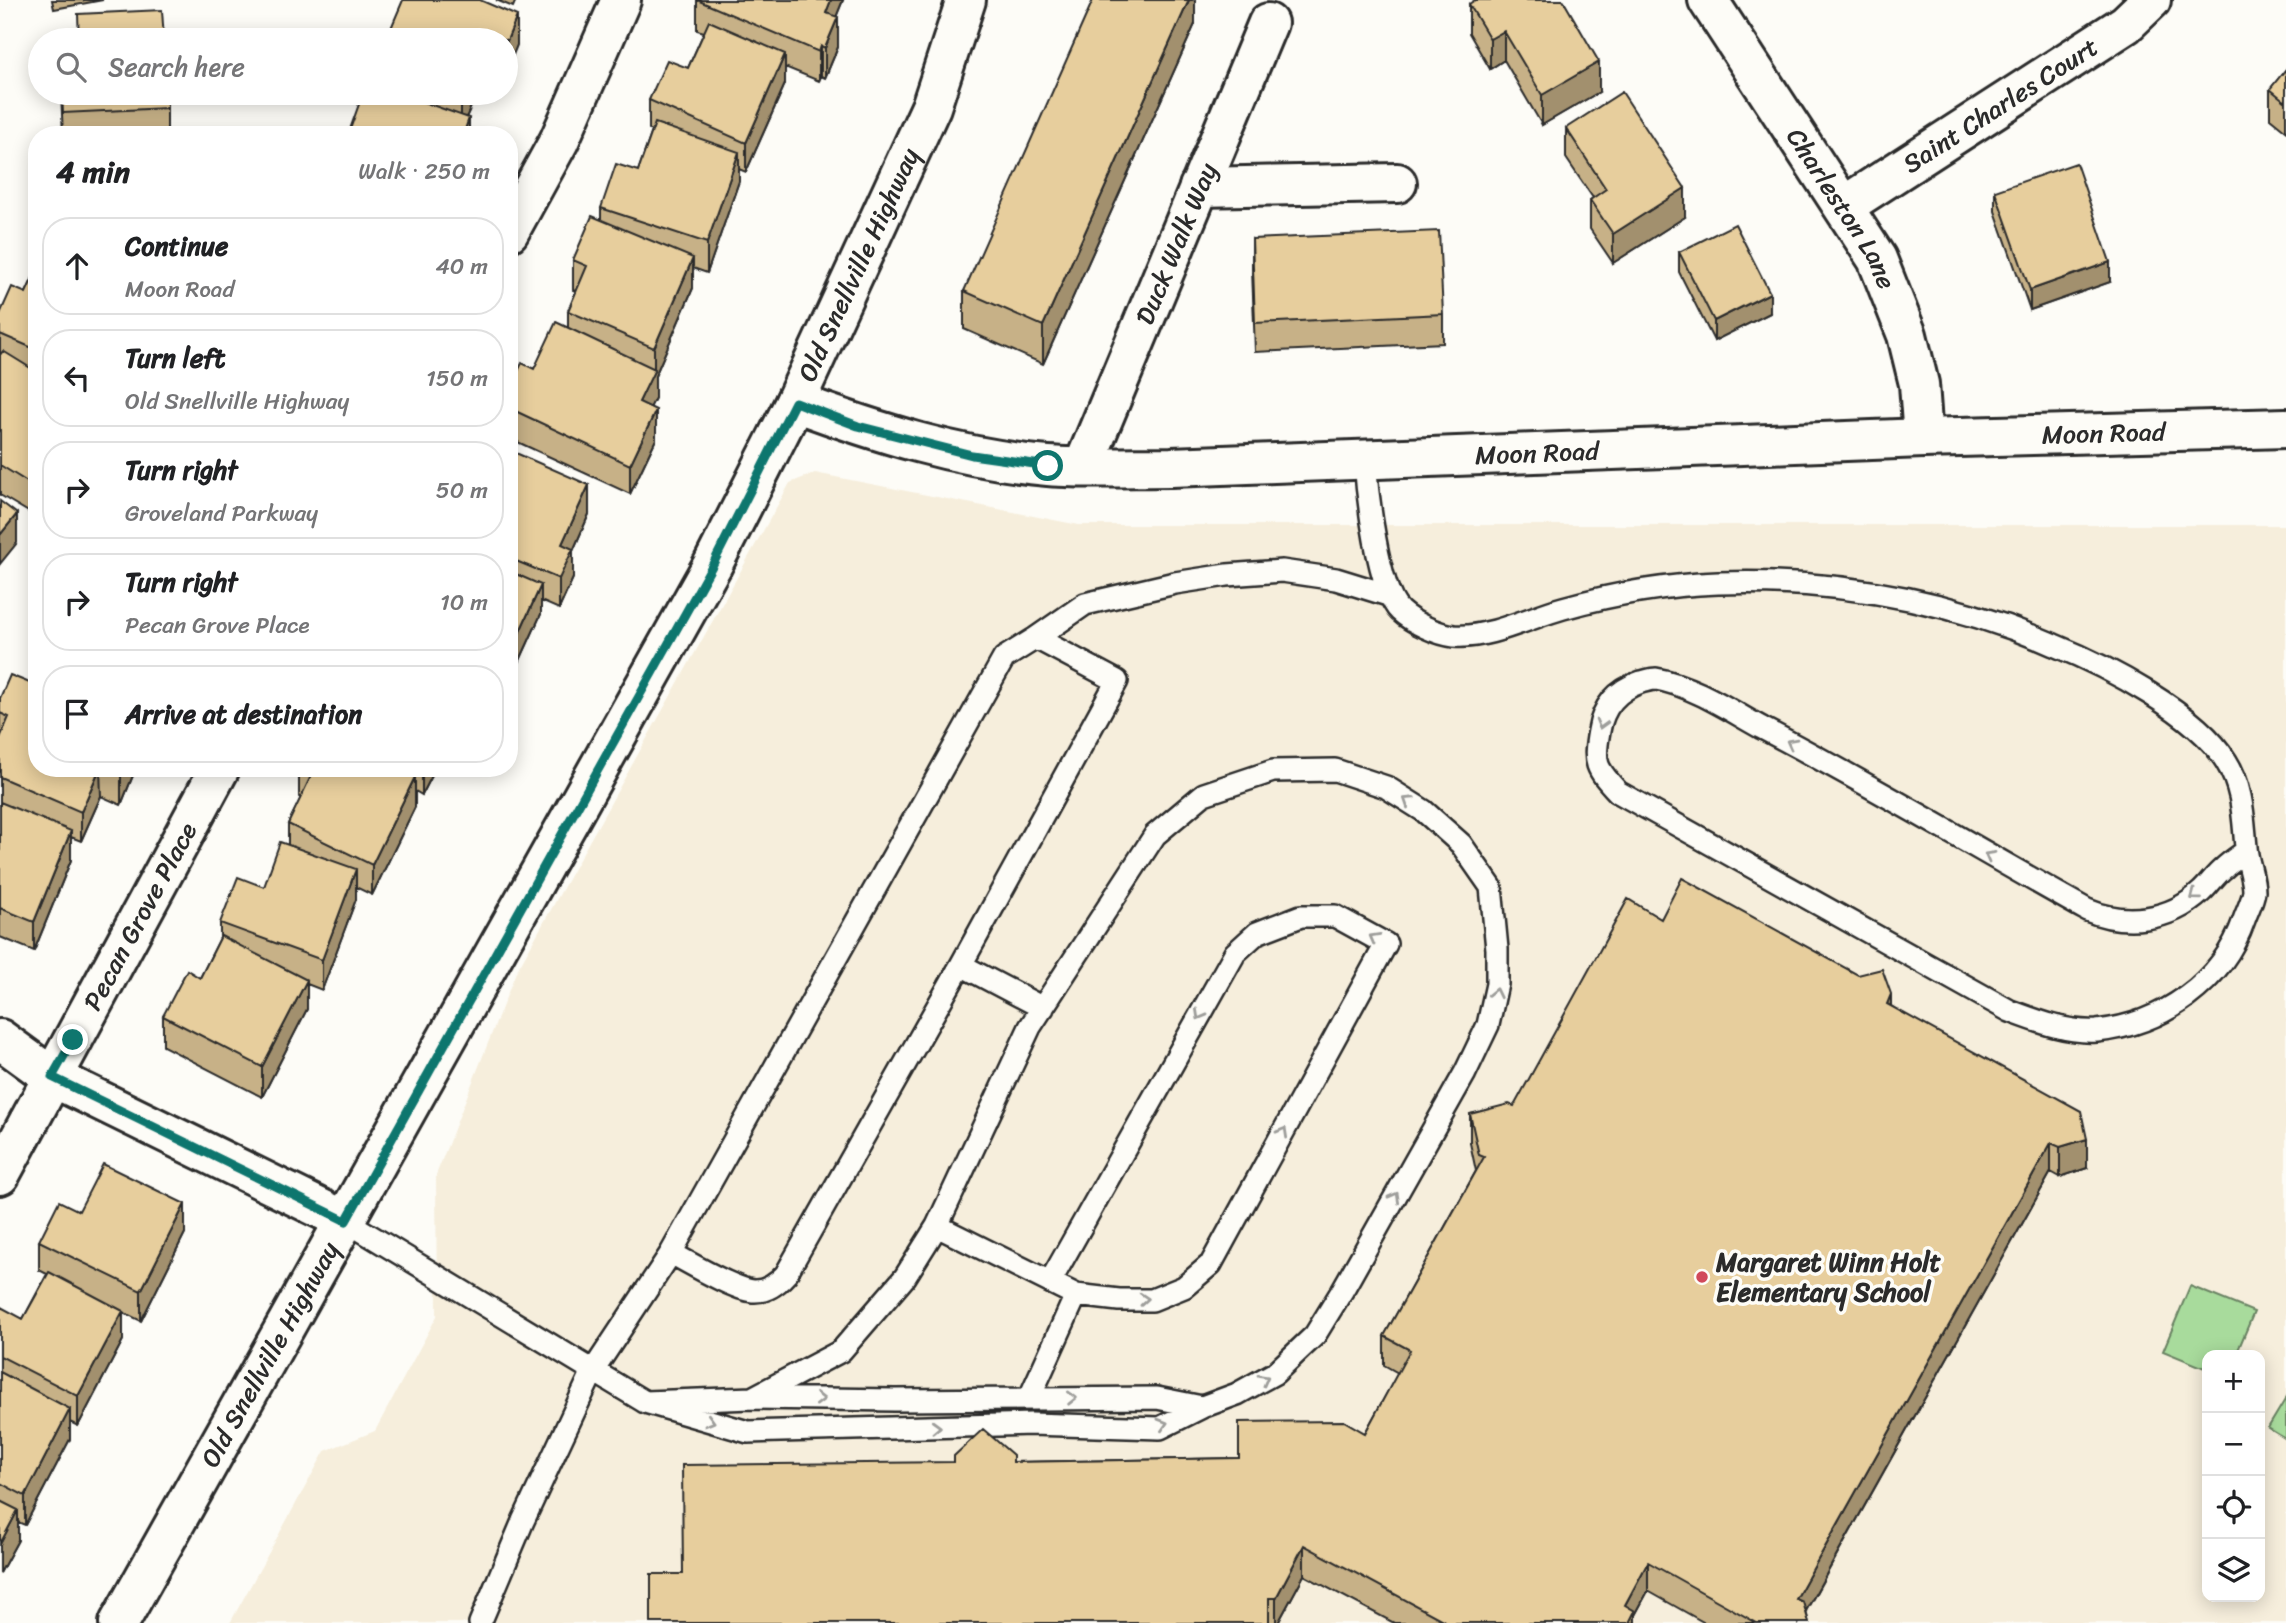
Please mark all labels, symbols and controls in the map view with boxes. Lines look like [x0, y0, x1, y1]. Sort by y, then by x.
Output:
street label: Saint Charles Court [1893, 25, 2108, 186]
search box [28, 28, 518, 105]
text: Search here [108, 44, 245, 90]
icon: search [52, 48, 90, 86]
street label: Charleston Lane [1774, 118, 1910, 296]
street label: Old Snellville Highway [784, 139, 933, 389]
text: 4 min [56, 145, 130, 199]
text: Walk · 250 m [358, 151, 490, 192]
street label: Duck Walk Way [1122, 155, 1231, 332]
text: Continue [125, 223, 228, 269]
text: 40 m [435, 246, 488, 287]
icon: ahead [58, 247, 96, 285]
text: Moon Road [125, 269, 235, 310]
text: Turn left [125, 335, 225, 381]
text: 150 m [426, 358, 488, 399]
icon: left [58, 359, 96, 397]
text: Old Snellville Highway [125, 381, 349, 422]
street label: Moon Road [2041, 408, 2168, 458]
street label: Moon Road [1474, 427, 1602, 478]
text: Turn right [125, 447, 238, 493]
route start [1032, 450, 1063, 481]
text: 50 m [436, 470, 488, 511]
icon: right [58, 471, 96, 509]
text: Groveland Parkway [125, 493, 318, 534]
text: Turn right [125, 559, 238, 605]
text: 10 m [440, 582, 488, 623]
icon: right [58, 583, 96, 621]
text: Pecan Grove Place [125, 605, 310, 646]
text: Arrive at destination [125, 691, 362, 737]
icon: arrive [58, 695, 96, 733]
one-way arrow [1595, 718, 1610, 730]
one-way arrow [1786, 738, 1798, 751]
one-way arrow [1403, 797, 1416, 809]
street label: Pecan Grove Place [70, 813, 210, 1019]
one-way arrow [1984, 851, 1996, 864]
one-way arrow [2190, 888, 2203, 900]
one-way arrow [1369, 933, 1382, 946]
one-way arrow [1486, 987, 1501, 999]
one-way arrow [1195, 1008, 1208, 1020]
route end [57, 1024, 88, 1055]
one-way arrow [1275, 1127, 1288, 1139]
one-way arrow [1387, 1191, 1400, 1204]
street label: Old Snellville Highway [188, 1232, 352, 1476]
place label: Margaret Winn Holt Elementary School [1715, 1239, 1942, 1315]
marker: Margaret Winn Holt Elementary School [1694, 1269, 1710, 1285]
one-way arrow [1139, 1292, 1150, 1307]
map controls [2202, 1350, 2265, 1602]
button: + [2202, 1350, 2265, 1413]
one-way arrow [1257, 1374, 1269, 1387]
one-way arrow [816, 1391, 826, 1407]
one-way arrow [1067, 1391, 1078, 1406]
one-way arrow [704, 1412, 716, 1427]
button: − [2202, 1413, 2265, 1476]
one-way arrow [1156, 1418, 1168, 1433]
one-way arrow [931, 1419, 942, 1434]
button: locate [2202, 1476, 2265, 1539]
button: layers [2202, 1539, 2265, 1602]

